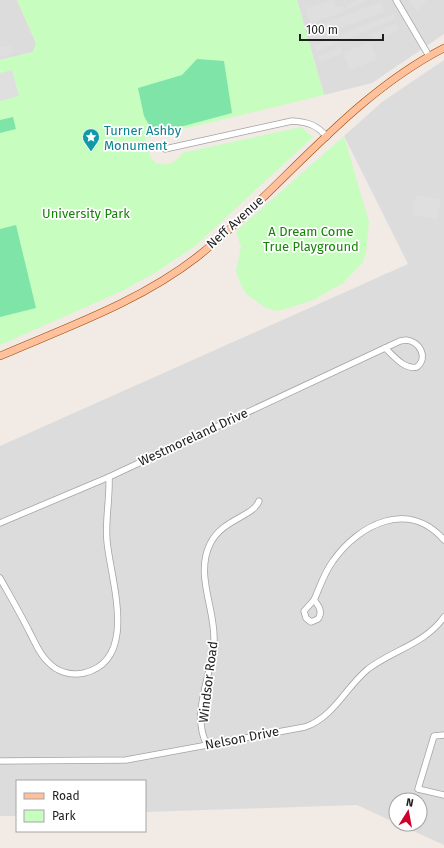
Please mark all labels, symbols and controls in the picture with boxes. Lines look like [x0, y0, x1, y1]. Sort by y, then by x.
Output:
scale bar [300, 16, 383, 42]
text: 100 m [306, 23, 338, 37]
place label: Turner Ashby Monument [104, 123, 182, 153]
place icon: Turner Ashby Monument [81, 127, 101, 152]
street label: Neff Avenue [203, 193, 267, 251]
park label: University Park [42, 206, 130, 221]
park label: A Dream Come True Playground [263, 224, 359, 254]
street label: Westmoreland Drive [136, 405, 250, 469]
street label: Windsor Road [196, 640, 220, 724]
street label: Nelson Drive [204, 723, 280, 753]
legend [16, 780, 146, 832]
text: Road [52, 789, 80, 803]
north arrow [388, 792, 428, 832]
text: N [405, 796, 415, 810]
text: Park [52, 809, 76, 823]

